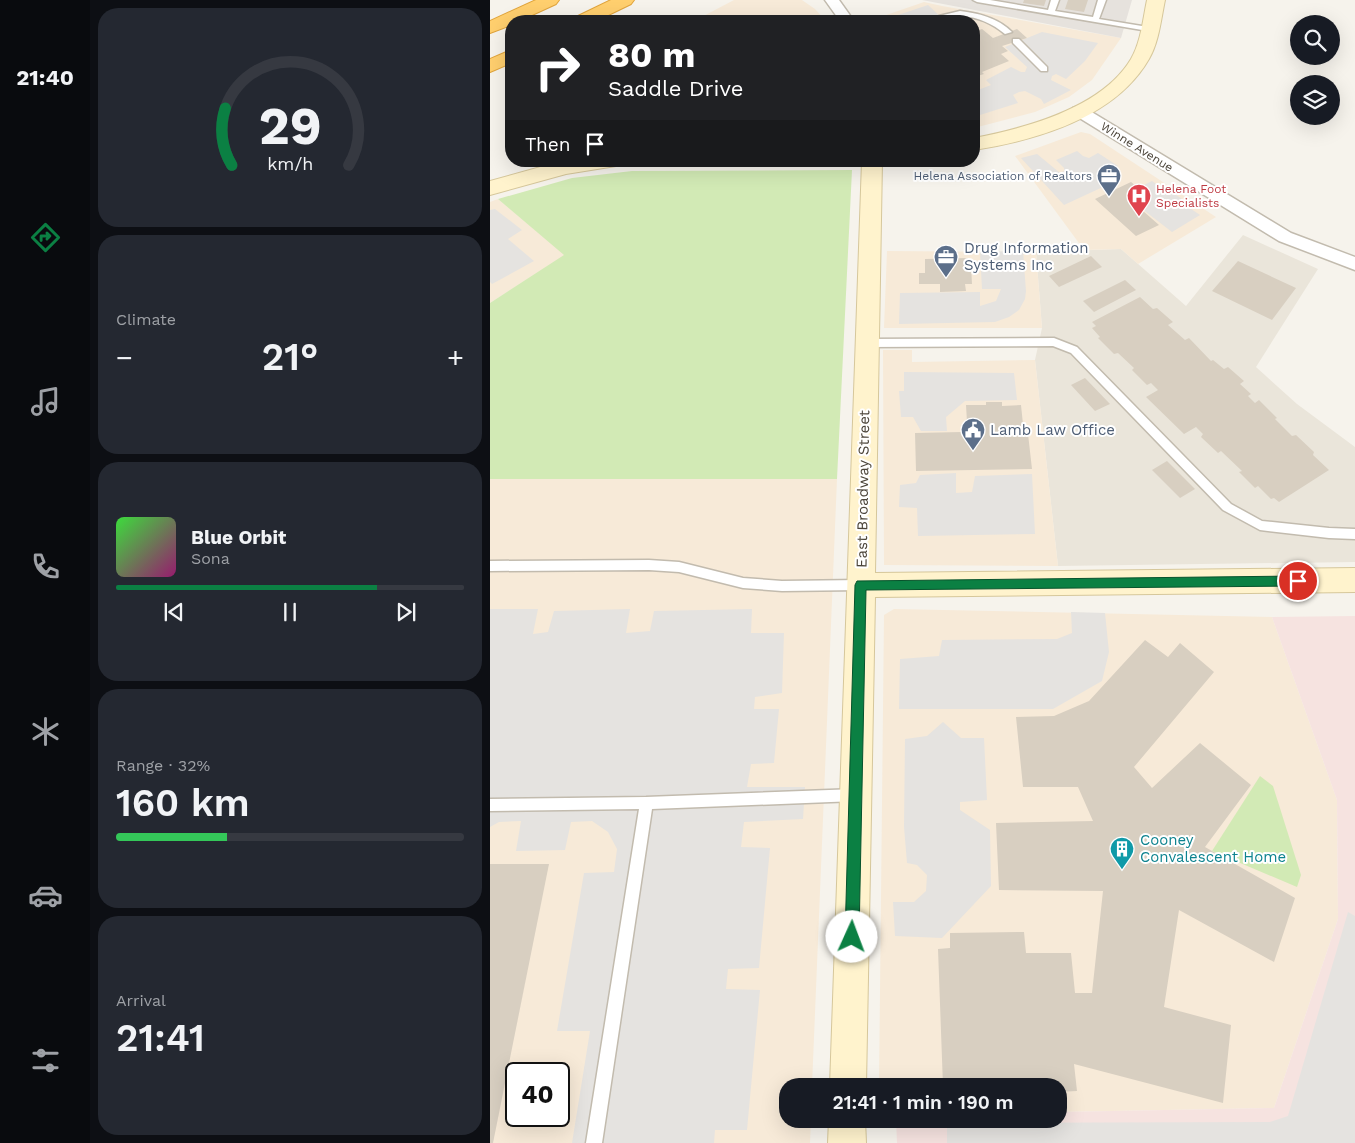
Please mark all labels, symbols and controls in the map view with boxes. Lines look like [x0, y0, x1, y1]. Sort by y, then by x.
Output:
map controls [1290, 15, 1340, 125]
button: search [1290, 15, 1340, 65]
text: 80 m [608, 34, 695, 76]
icon: right [525, 35, 590, 100]
text: 21:40 [16, 65, 74, 90]
button: layers [1290, 75, 1340, 125]
text: Saddle Drive [608, 76, 744, 101]
text: 29 [258, 96, 322, 157]
street label: Winne Avenue [1098, 119, 1176, 175]
icon: arrive [581, 130, 609, 158]
text: Then [525, 133, 571, 156]
text: km/h [267, 153, 313, 174]
office icon: Helena Association of Realtors [1096, 163, 1122, 197]
place label: Helena Association of Realtors [914, 169, 1092, 183]
place label: Helena Foot Specialists [1156, 182, 1226, 210]
hospital icon: Helena Foot Specialists [1126, 183, 1152, 217]
icon: directions [28, 220, 63, 255]
place label: Drug Information Systems Inc [964, 239, 1089, 274]
office icon: Drug Information Systems Inc [933, 244, 959, 278]
text: Climate [116, 310, 176, 329]
text: 21° [262, 335, 318, 379]
text: − [116, 341, 133, 374]
text: + [447, 341, 464, 374]
icon: music [28, 384, 63, 419]
street label: East Broadway Street [853, 409, 873, 568]
public building icon: Lamb Law Office [960, 417, 986, 451]
place label: Lamb Law Office [990, 421, 1115, 439]
text: Blue Orbit [191, 526, 286, 549]
icon: phone [28, 549, 63, 584]
text: Sona [191, 549, 230, 568]
pin [1277, 560, 1319, 602]
icon: arrive [1284, 567, 1312, 595]
icon: previous [160, 598, 188, 626]
icon: pause [276, 598, 304, 626]
icon: next [392, 598, 420, 626]
icon: climate [28, 714, 63, 749]
text: Range · 32% [116, 756, 210, 775]
text: 160 km [116, 781, 250, 825]
place label: Cooney Convalescent Home [1140, 831, 1286, 866]
building icon: Cooney Convalescent Home [1109, 836, 1135, 870]
icon: car [28, 878, 63, 913]
position arrow [825, 910, 877, 962]
text: Arrival [116, 991, 166, 1010]
text: 21:41 [116, 1016, 205, 1060]
icon: filters [28, 1043, 63, 1078]
speed limit sign: 40 [505, 1062, 570, 1127]
text: 21:41 · 1 min · 190 m [832, 1091, 1014, 1114]

